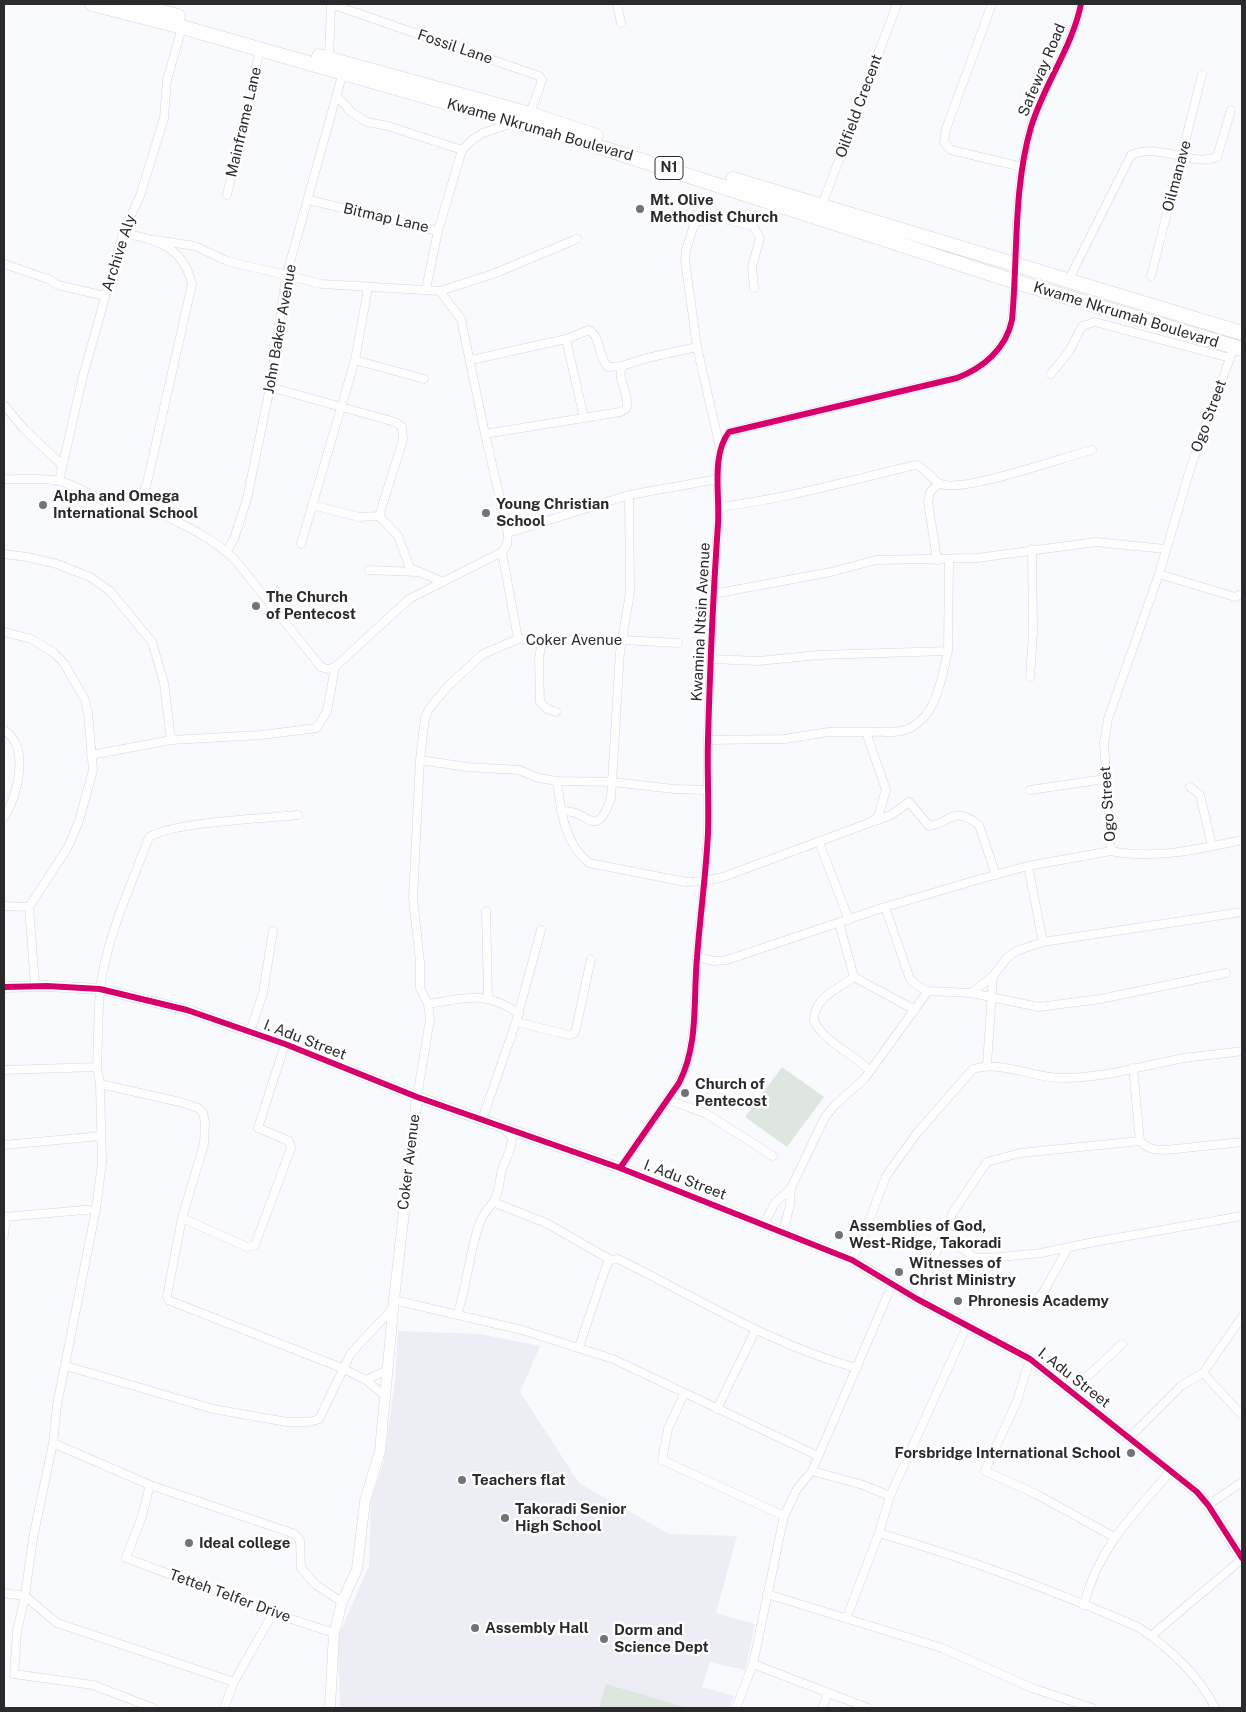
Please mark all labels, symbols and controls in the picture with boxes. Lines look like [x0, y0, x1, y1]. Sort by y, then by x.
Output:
street label: Safeway Road [1014, 21, 1070, 119]
street label: Fossil Lane [415, 26, 495, 68]
street label: Oilfield Crecent [832, 52, 886, 160]
street label: Mainframe Lane [223, 65, 265, 179]
street label: Kwame Nkrumah Boulevard [445, 95, 635, 165]
street label: Oilmanave [1159, 138, 1195, 214]
road number: N1 [655, 156, 683, 180]
place label: Mt. Olive Methodist Church [650, 191, 778, 226]
street label: Bitmap Lane [341, 199, 431, 237]
marker: Mt. Olive Methodist Church [634, 203, 646, 215]
street label: Archive Aly [98, 213, 140, 293]
street label: John Baker Avenue [260, 263, 300, 395]
street label: Kwame Nkrumah Boulevard [1031, 278, 1221, 352]
street label: Ogo Street [1188, 377, 1230, 455]
place label: Alpha and Omega International School [53, 487, 198, 522]
place label: Young Christian School [496, 495, 609, 530]
marker: Alpha and Omega International School [37, 499, 49, 511]
marker: Young Christian School [480, 507, 492, 519]
street label: Kwamina Ntsin Avenue [688, 542, 714, 702]
place label: The Church of Pentecost [266, 588, 356, 623]
marker: The Church of Pentecost [250, 600, 262, 612]
street label: Coker Avenue [526, 631, 622, 649]
street label: Ogo Street [1096, 765, 1120, 843]
street label: I. Adu Street [261, 1016, 349, 1064]
place label: Church of Pentecost [695, 1075, 767, 1110]
marker: Church of Pentecost [679, 1087, 691, 1099]
street label: Coker Avenue [394, 1113, 424, 1211]
street label: I. Adu Street [641, 1156, 729, 1204]
place label: Assemblies of God, West-Ridge, Takoradi [849, 1217, 1001, 1252]
marker: Assemblies of God, West-Ridge, Takoradi [833, 1229, 845, 1241]
place label: Witnesses of Christ Ministry [909, 1254, 1016, 1289]
marker: Witnesses of Christ Ministry [893, 1266, 905, 1278]
place label: Phronesis Academy [968, 1292, 1109, 1310]
marker: Phronesis Academy [952, 1295, 964, 1307]
street label: I. Adu Street [1034, 1344, 1114, 1412]
place label: Forsbridge International School [895, 1444, 1121, 1462]
marker: Forsbridge International School [1125, 1447, 1137, 1459]
place label: Teachers flat [472, 1471, 566, 1489]
marker: Teachers flat [456, 1474, 468, 1486]
place label: Takoradi Senior High School [515, 1500, 626, 1535]
marker: Takoradi Senior High School [499, 1512, 511, 1524]
place label: Ideal college [199, 1534, 290, 1552]
marker: Ideal college [183, 1537, 195, 1549]
street label: Tetteh Telfer Drive [167, 1566, 293, 1626]
place label: Assembly Hall [485, 1619, 589, 1637]
place label: Dorm and Science Dept [614, 1621, 709, 1656]
marker: Assembly Hall [469, 1622, 481, 1634]
marker: Dorm and Science Dept [598, 1633, 610, 1645]

